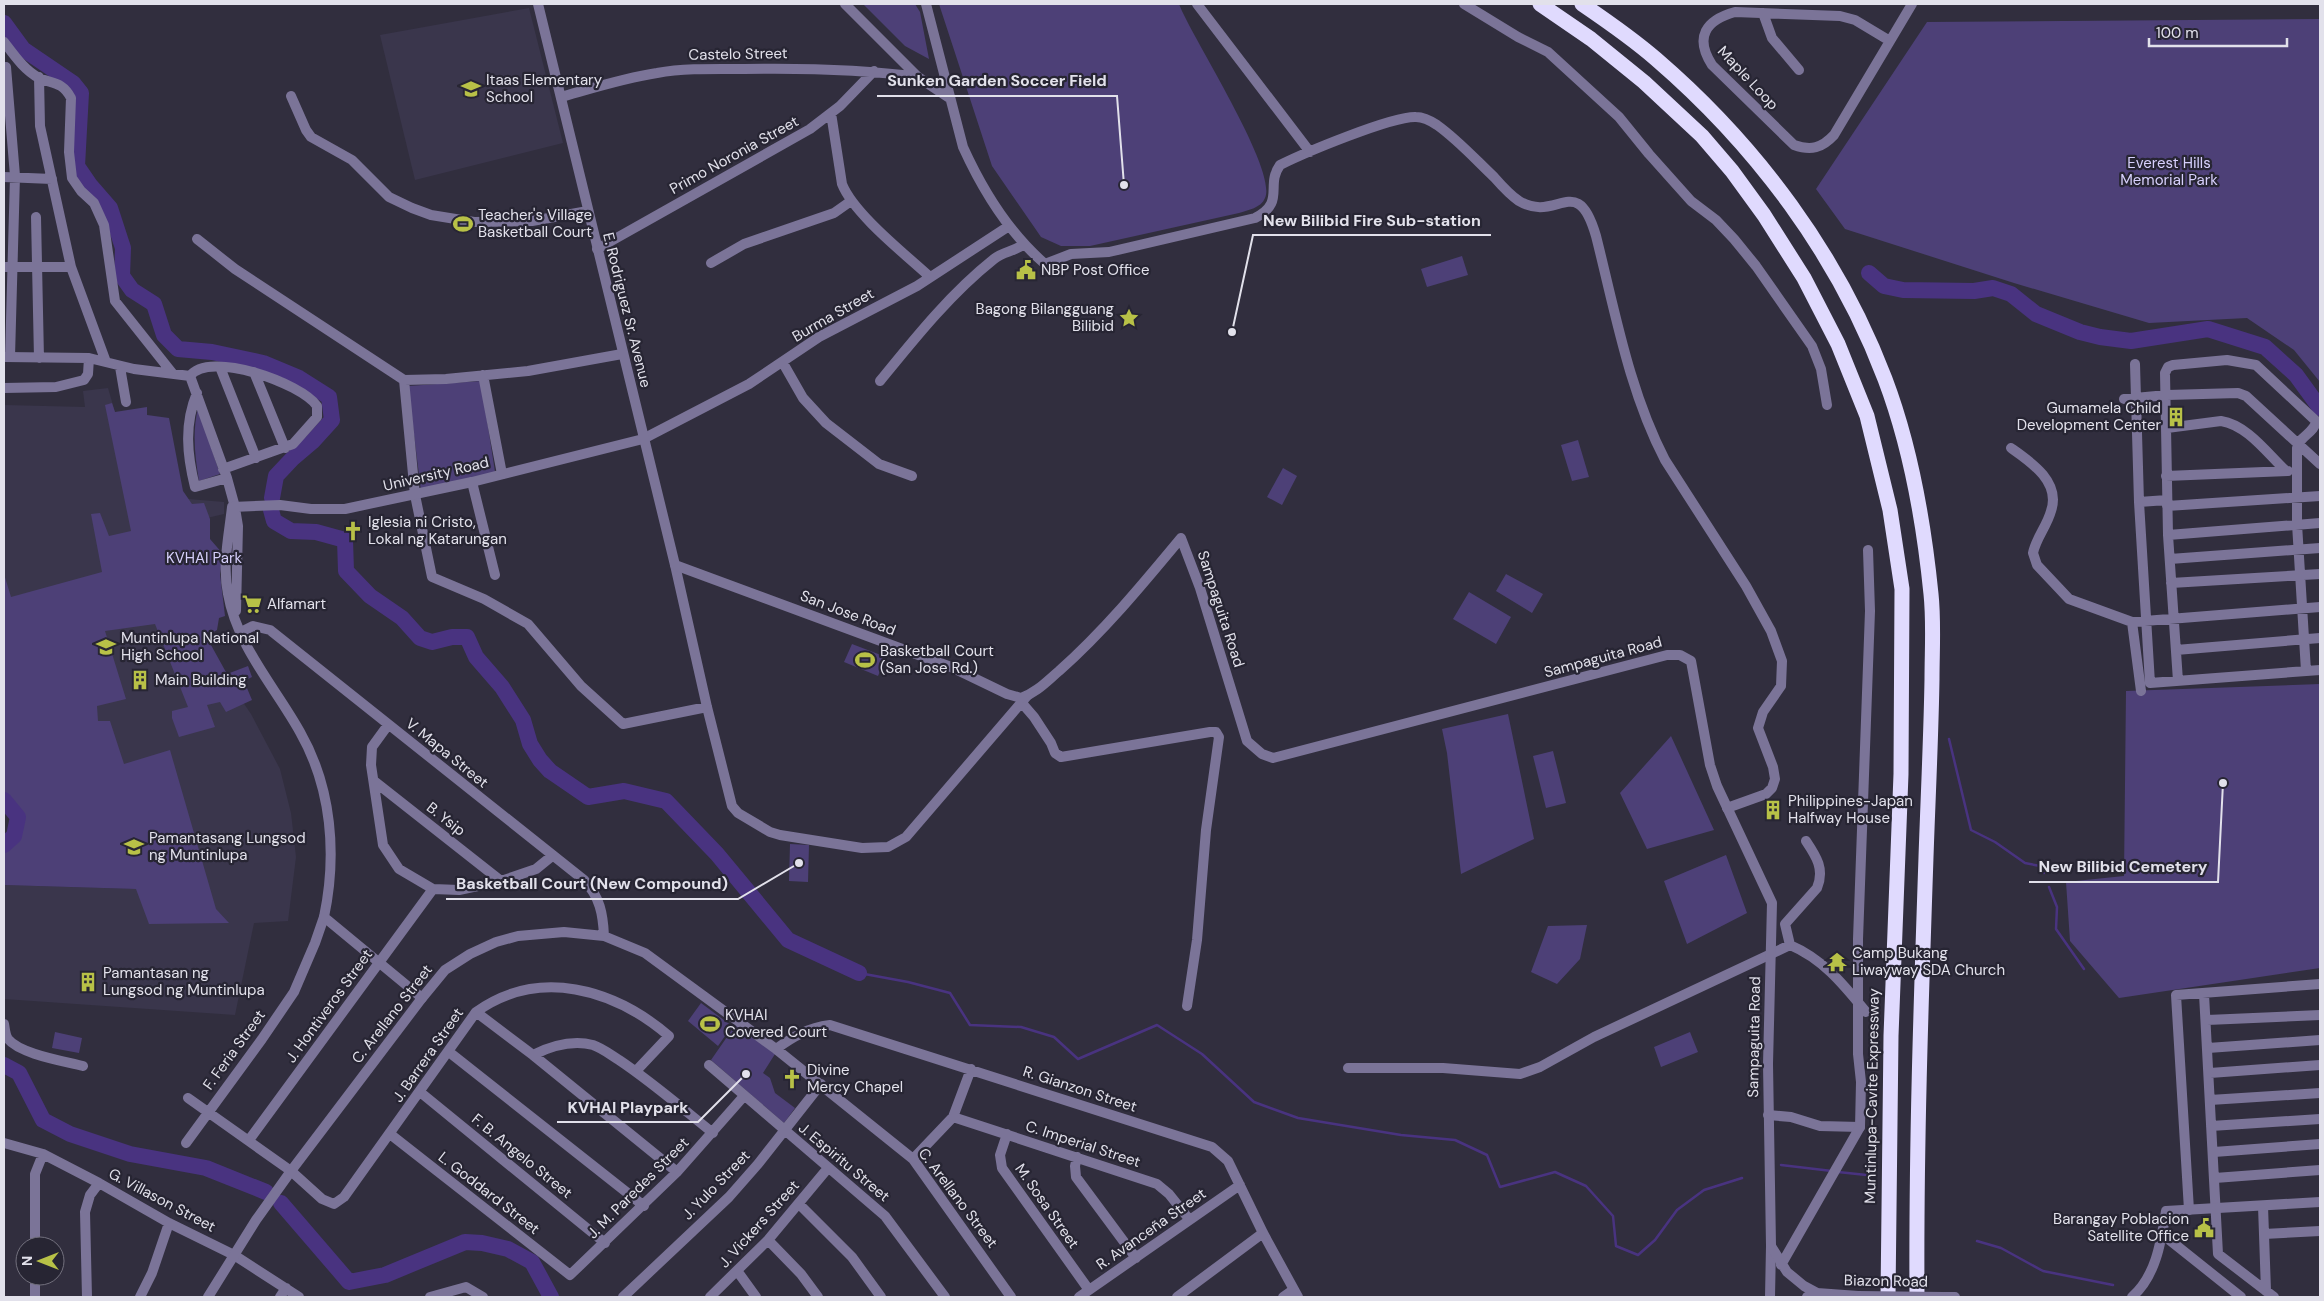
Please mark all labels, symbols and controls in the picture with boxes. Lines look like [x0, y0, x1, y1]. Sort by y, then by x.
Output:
scale bar [2149, 15, 2286, 47]
text: 100 m [2156, 23, 2199, 43]
street label: Maple Loop [1713, 42, 1783, 114]
street label: Castelo Street [688, 43, 788, 65]
callout: Sunken Garden Soccer Field [877, 65, 1117, 96]
place label: Itaas Elementary School [486, 70, 603, 107]
text: Sunken Garden Soccer Field [887, 70, 1107, 91]
school or university icon: Itaas Elementary School [460, 78, 482, 100]
street label: Primo Noronia Street [666, 111, 802, 199]
park label: Everest Hills Memorial Park [2120, 153, 2218, 190]
callout: New Bilibid Fire Sub-station [1253, 204, 1491, 235]
place label: Teacher's Village Basketball Court [478, 205, 592, 242]
text: New Bilibid Fire Sub-station [1263, 210, 1481, 231]
sports icon: Teacher's Village Basketball Court [452, 213, 474, 235]
street label: E. Rodriguez Sr. Avenue [598, 230, 656, 390]
public building icon: NBP Post Office [1015, 259, 1037, 281]
place label: NBP Post Office [1041, 260, 1150, 280]
street label: Burma Street [789, 283, 878, 346]
place label: Bagong Bilangguang Bilibid [976, 299, 1114, 336]
place icon: Bagong Bilangguang Bilibid [1118, 307, 1140, 329]
place label: Gumamela Child Development Center [2017, 398, 2161, 435]
building icon: Gumamela Child Development Center [2165, 406, 2187, 428]
street label: University Road [381, 452, 491, 496]
place label: Iglesia ni Cristo, Lokal ng Katarungan [368, 512, 507, 549]
church icon: Iglesia ni Cristo, Lokal ng Katarungan [342, 520, 364, 542]
park label: KVHAI Park [166, 548, 242, 568]
street label: Sampaguita Road [1193, 548, 1249, 670]
street label: San Jose Road [797, 586, 899, 640]
supermarket icon: Alfamart [241, 593, 263, 615]
place label: Alfamart [267, 594, 326, 614]
place label: Muntinlupa National High School [121, 628, 259, 665]
street label: Sampaguita Road [1542, 632, 1664, 682]
school or university icon: Muntinlupa National High School [95, 636, 117, 658]
place label: Basketball Court (San Jose Rd.) [880, 641, 994, 678]
sports icon: Basketball Court (San Jose Rd.) [854, 649, 876, 671]
building icon: Main Building [129, 669, 151, 691]
place label: Main Building [155, 670, 247, 690]
street label: V. Mapa Street [402, 714, 492, 793]
place label: Philippines-Japan Halfway House [1788, 791, 1913, 828]
street label: B. Ysip [422, 798, 470, 840]
building icon: Philippines-Japan Halfway House [1762, 799, 1784, 821]
place label: Pamantasang Lungsod ng Muntinlupa [149, 828, 306, 865]
school or university icon: Pamantasang Lungsod ng Muntinlupa [123, 836, 145, 858]
callout: New Bilibid Cemetery [2029, 851, 2218, 882]
text: New Bilibid Cemetery [2039, 856, 2208, 877]
callout: Basketball Court (New Compound) [446, 868, 738, 899]
text: Basketball Court (New Compound) [456, 873, 728, 894]
place label: Camp Bukang Liwayway SDA Church [1852, 943, 2005, 980]
street label: J. Hontiveros Street [281, 945, 377, 1067]
temple icon: Camp Bukang Liwayway SDA Church [1826, 951, 1848, 973]
street label: C. Arellano Street [347, 960, 437, 1068]
place label: Pamantasan ng Lungsod ng Muntinlupa [103, 963, 265, 1000]
building icon: Pamantasan ng Lungsod ng Muntinlupa [77, 971, 99, 993]
street label: Sampaguita Road [1743, 976, 1765, 1098]
street label: Muntinlupa-Cavite Expressway [1860, 988, 1884, 1204]
street label: J. Barrera Street [388, 1004, 468, 1106]
place label: KVHAI Covered Court [725, 1005, 827, 1042]
street label: F. Feria Street [198, 1006, 270, 1094]
sports icon: KVHAI Covered Court [699, 1013, 721, 1035]
place label: Divine Mercy Chapel [807, 1060, 903, 1097]
street label: R. Gianzon Street [1021, 1061, 1140, 1117]
church icon: Divine Mercy Chapel [781, 1068, 803, 1090]
callout: KVHAI Playpark [557, 1091, 698, 1122]
text: KVHAI Playpark [567, 1097, 689, 1118]
street label: F. B. Angelo Street [468, 1109, 577, 1203]
street label: C. Imperial Street [1023, 1116, 1143, 1172]
street label: J. Espiritu Street [794, 1118, 894, 1206]
street label: J. M. Paredes Street [583, 1133, 693, 1243]
street label: C. Arellano Street [914, 1144, 1002, 1252]
street label: J. Yulo Street [678, 1146, 754, 1224]
street label: L. Goddard Street [434, 1147, 544, 1239]
street label: M. Sosa Street [1010, 1160, 1084, 1253]
street label: G. Villason Street [105, 1163, 219, 1237]
street label: J. Vickers Street [714, 1176, 804, 1272]
street label: R. Avanceña Street [1092, 1184, 1210, 1274]
place label: Barangay Poblacion Satellite Office [2053, 1209, 2189, 1246]
public building icon: Barangay Poblacion Satellite Office [2193, 1217, 2215, 1239]
north arrow [15, 1236, 65, 1286]
text: N [18, 1256, 36, 1266]
street label: Biazon Road [1844, 1270, 1928, 1292]

